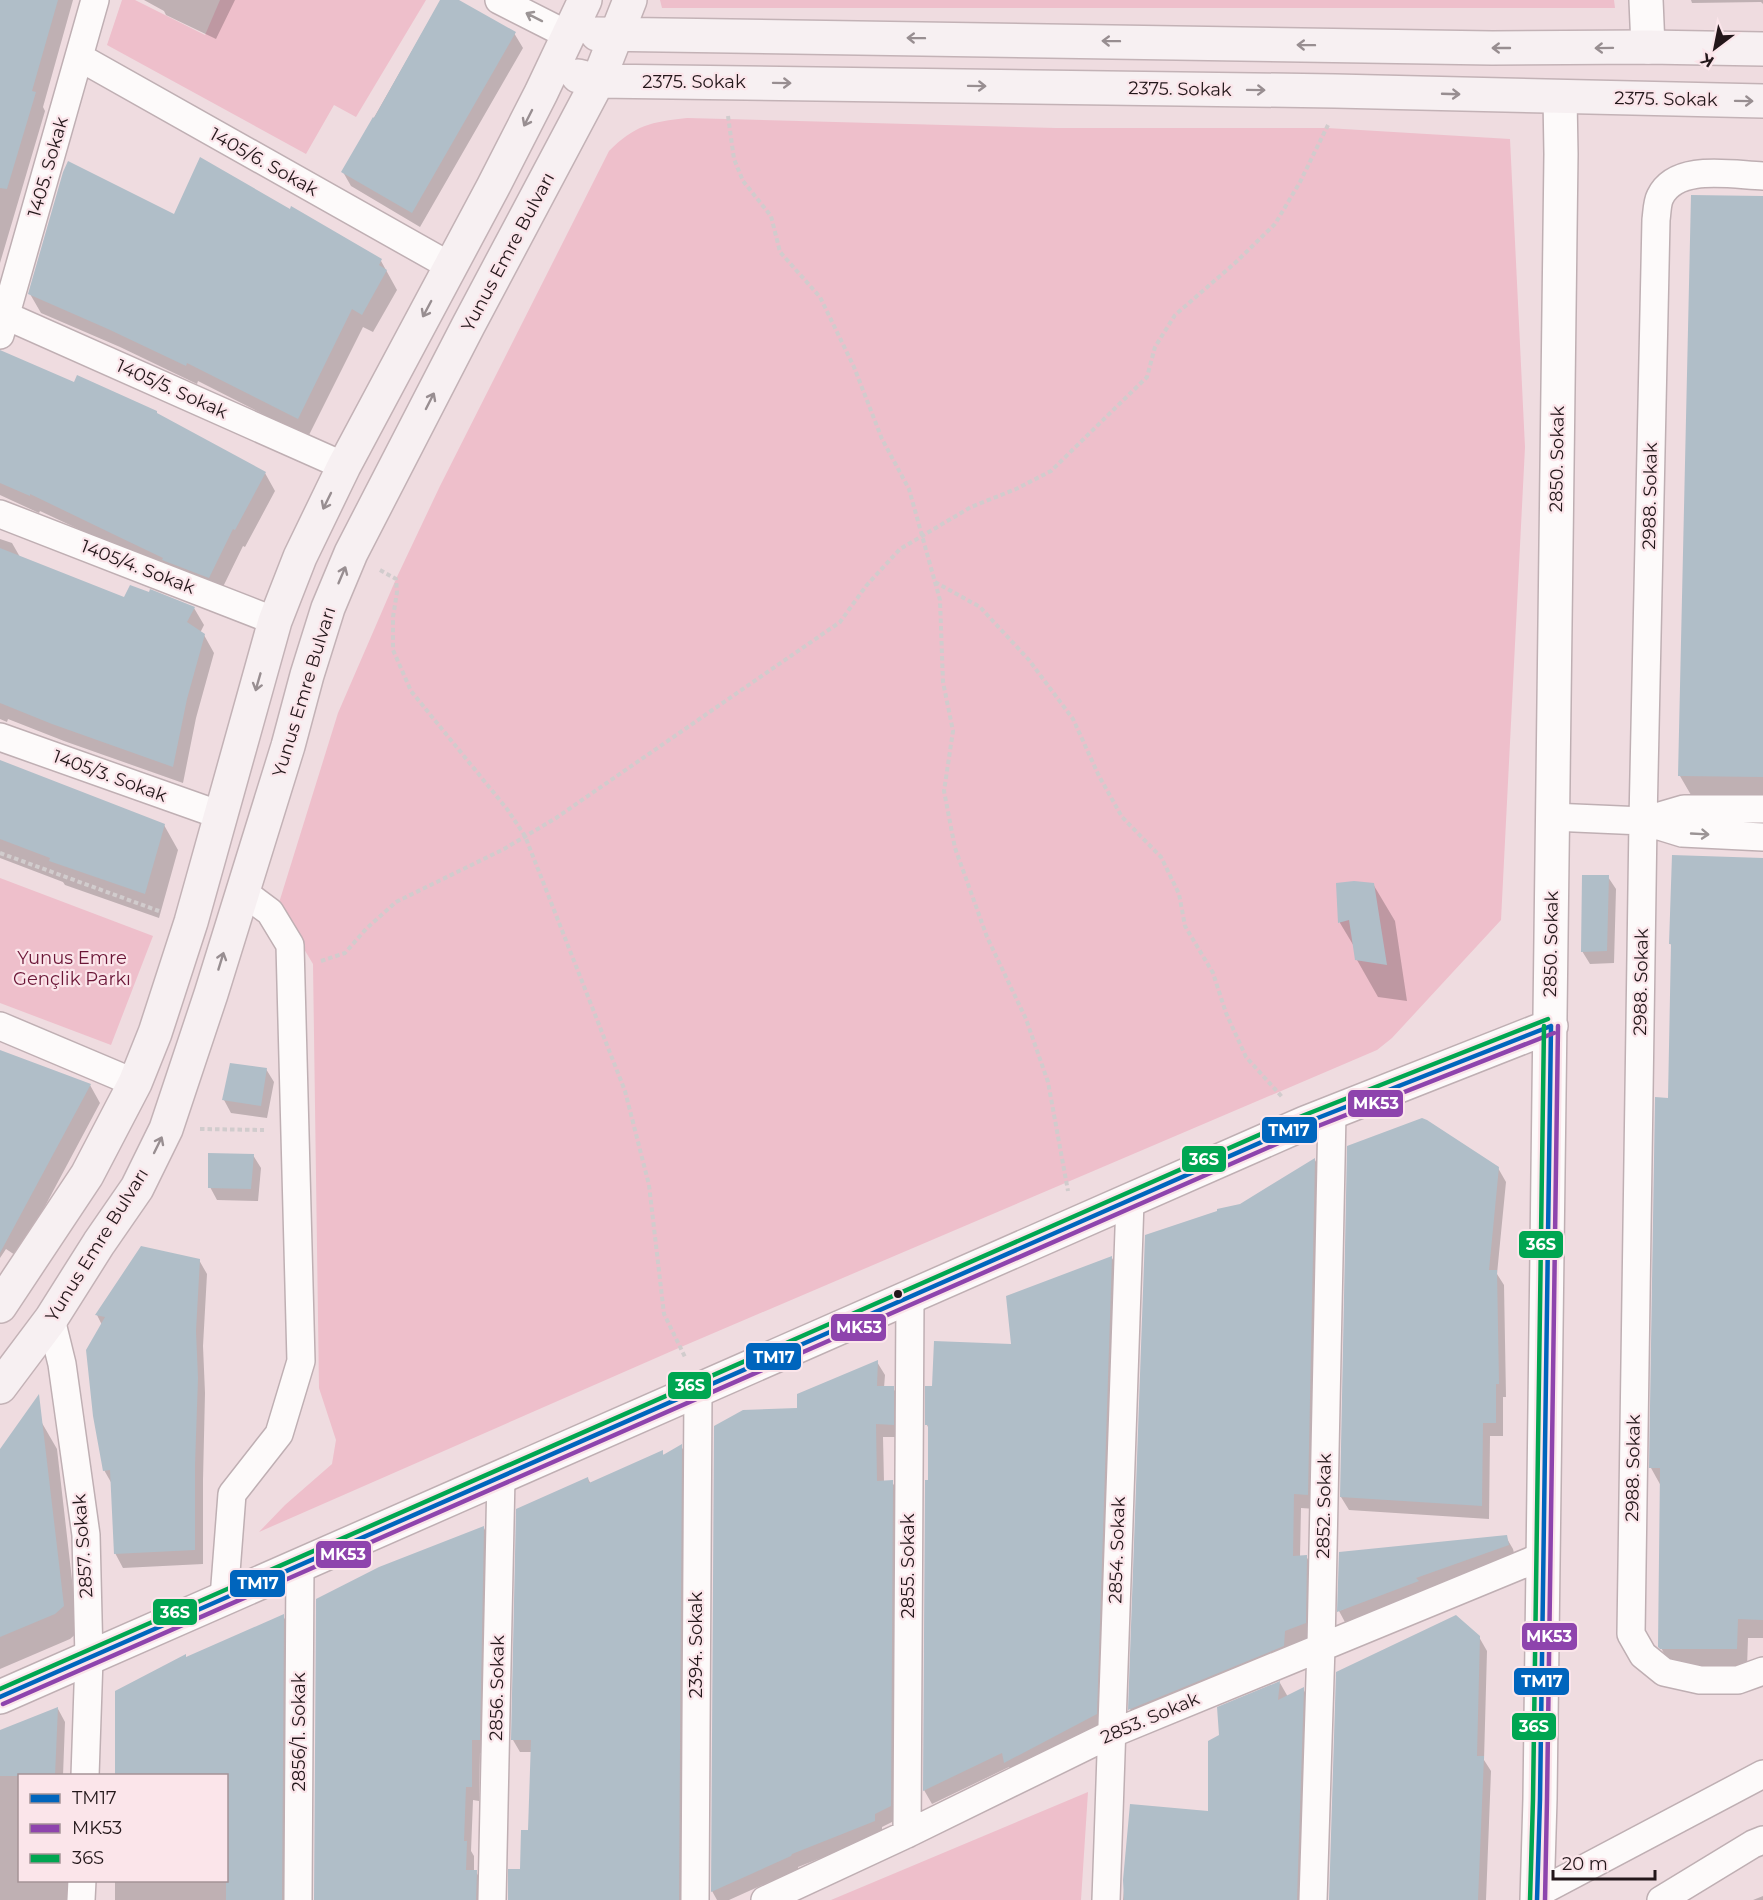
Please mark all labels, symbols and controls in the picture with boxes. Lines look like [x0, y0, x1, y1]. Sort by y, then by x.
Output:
one-way arrow [525, 11, 543, 23]
north arrow [1685, 18, 1745, 78]
one-way arrow [907, 32, 927, 44]
one-way arrow [1102, 35, 1122, 47]
one-way arrow [1297, 39, 1317, 50]
one-way arrow [1492, 42, 1512, 54]
one-way arrow [1594, 42, 1614, 54]
text: K [1696, 48, 1717, 71]
street label: 2375. Sokak [642, 71, 746, 93]
one-way arrow [772, 77, 792, 88]
street label: 2375. Sokak [1128, 77, 1232, 101]
one-way arrow [967, 80, 987, 91]
one-way arrow [1246, 84, 1266, 96]
street label: 2375. Sokak [1614, 87, 1718, 111]
one-way arrow [1441, 89, 1461, 100]
one-way arrow [1734, 95, 1754, 107]
one-way arrow [522, 109, 533, 127]
street label: 1405. Sokak [23, 114, 73, 220]
street label: 1405/6. Sokak [206, 123, 322, 201]
street label: Yunus Emre Bulvarı [457, 169, 559, 335]
one-way arrow [421, 300, 432, 318]
street label: 1405/5. Sokak [113, 355, 231, 423]
one-way arrow [424, 392, 436, 410]
street label: 2850. Sokak [1545, 405, 1569, 512]
street label: 2988. Sokak [1638, 442, 1662, 550]
one-way arrow [321, 491, 333, 509]
street label: 1405/4. Sokak [78, 535, 198, 599]
one-way arrow [337, 566, 348, 584]
street label: Yunus Emre Bulvarı [268, 604, 340, 780]
one-way arrow [252, 673, 263, 692]
street label: 1405/3. Sokak [50, 745, 170, 807]
one-way arrow [1690, 828, 1710, 839]
street label: 2850. Sokak [1539, 890, 1563, 997]
street label: 2988. Sokak [1629, 928, 1653, 1036]
park label: Yunus Emre Gençlik Parkı [13, 947, 131, 990]
one-way arrow [216, 952, 227, 971]
line badge: MK53 [1347, 1089, 1404, 1118]
text: MK53 [1353, 1094, 1399, 1113]
line badge: TM17 [1261, 1116, 1318, 1144]
text: TM17 [1268, 1121, 1310, 1140]
one-way arrow [153, 1137, 164, 1155]
line badge: 36S [1181, 1145, 1227, 1173]
text: 36S [1188, 1150, 1219, 1169]
street label: Yunus Emre Bulvarı [41, 1164, 153, 1326]
line badge: 36S [1518, 1230, 1564, 1259]
text: 36S [1525, 1235, 1556, 1254]
unlabelled marker [892, 1288, 904, 1300]
line badge: MK53 [830, 1313, 887, 1342]
text: MK53 [836, 1318, 882, 1337]
line badge: TM17 [745, 1342, 802, 1371]
text: TM17 [753, 1348, 795, 1367]
line badge: 36S [667, 1371, 712, 1400]
text: 36S [674, 1376, 705, 1395]
street label: 2988. Sokak [1621, 1414, 1645, 1522]
street label: 2852. Sokak [1312, 1453, 1336, 1559]
street label: 2857. Sokak [68, 1493, 98, 1599]
street label: 2854. Sokak [1104, 1496, 1130, 1604]
street label: 2855. Sokak [897, 1513, 919, 1618]
line badge: MK53 [315, 1540, 372, 1569]
text: MK53 [320, 1545, 366, 1564]
line badge: TM17 [229, 1569, 286, 1598]
text: TM17 [237, 1574, 279, 1593]
street label: 2394. Sokak [685, 1592, 707, 1698]
line badge: 36S [152, 1598, 198, 1626]
text: 36S [159, 1603, 190, 1622]
line badge: MK53 [1521, 1622, 1578, 1651]
text: MK53 [1526, 1627, 1572, 1646]
street label: 2856. Sokak [485, 1635, 509, 1741]
line badge: TM17 [1513, 1667, 1570, 1696]
street label: 2856/1. Sokak [288, 1672, 310, 1791]
text: TM17 [1521, 1672, 1563, 1691]
street label: 2853. Sokak [1097, 1687, 1203, 1749]
line badge: 36S [1511, 1712, 1557, 1741]
text: 36S [1518, 1717, 1549, 1736]
legend [18, 1774, 228, 1882]
text: TM17 [72, 1787, 117, 1809]
text: MK53 [72, 1817, 122, 1839]
scale bar [1553, 1843, 1655, 1881]
text: 36S [72, 1847, 104, 1869]
text: 20 m [1562, 1853, 1608, 1875]

